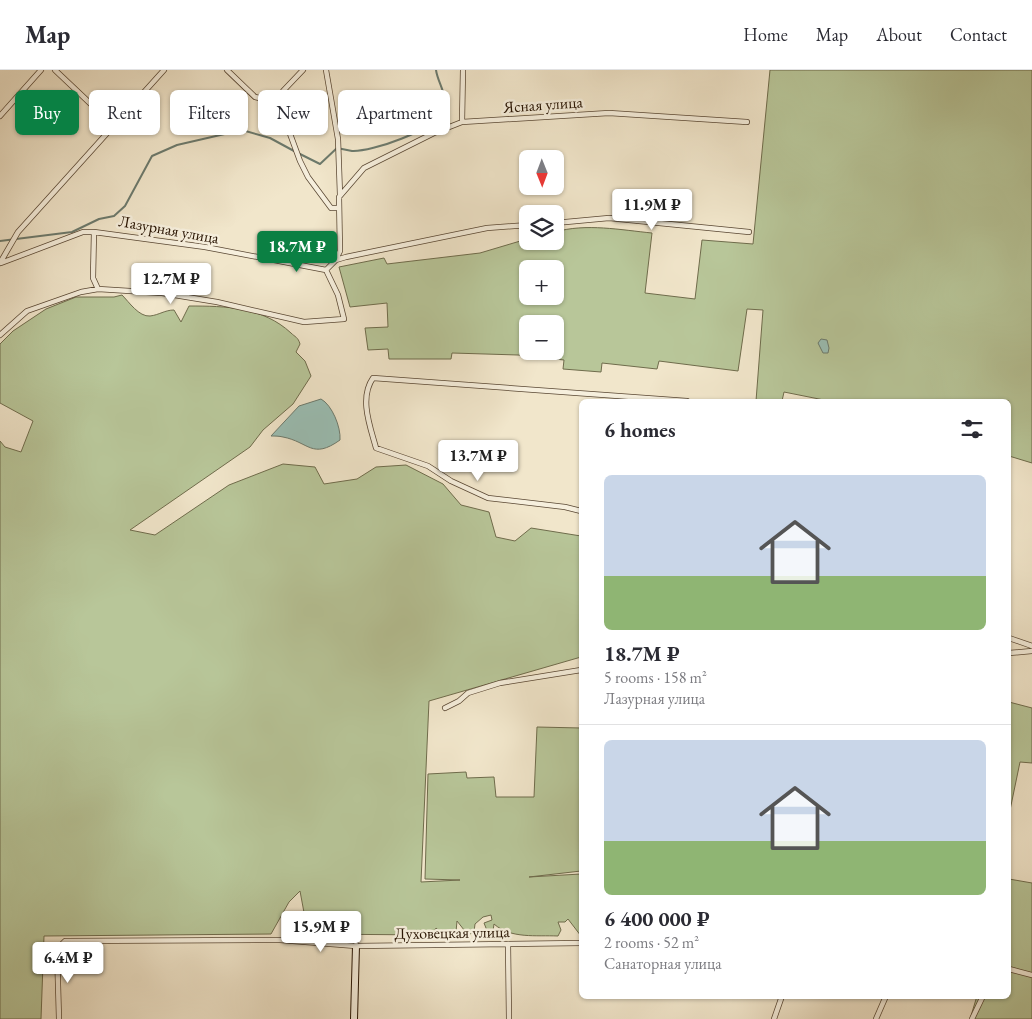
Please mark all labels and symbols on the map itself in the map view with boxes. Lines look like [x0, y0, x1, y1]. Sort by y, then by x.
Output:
street label: Ясная улица [502, 91, 584, 118]
north arrow [519, 150, 564, 195]
pin: 11.9M ₽ [606, 189, 698, 231]
street label: Лазурная улица [117, 210, 221, 249]
pin: 18.7M ₽ [251, 230, 343, 273]
pin: 12.7M ₽ [125, 262, 217, 305]
pin: 13.7M ₽ [432, 440, 524, 482]
pin: 15.9M ₽ [275, 910, 367, 953]
street label: Духовецкая улица [394, 921, 511, 944]
pin: 6.4M ₽ [27, 942, 109, 984]

